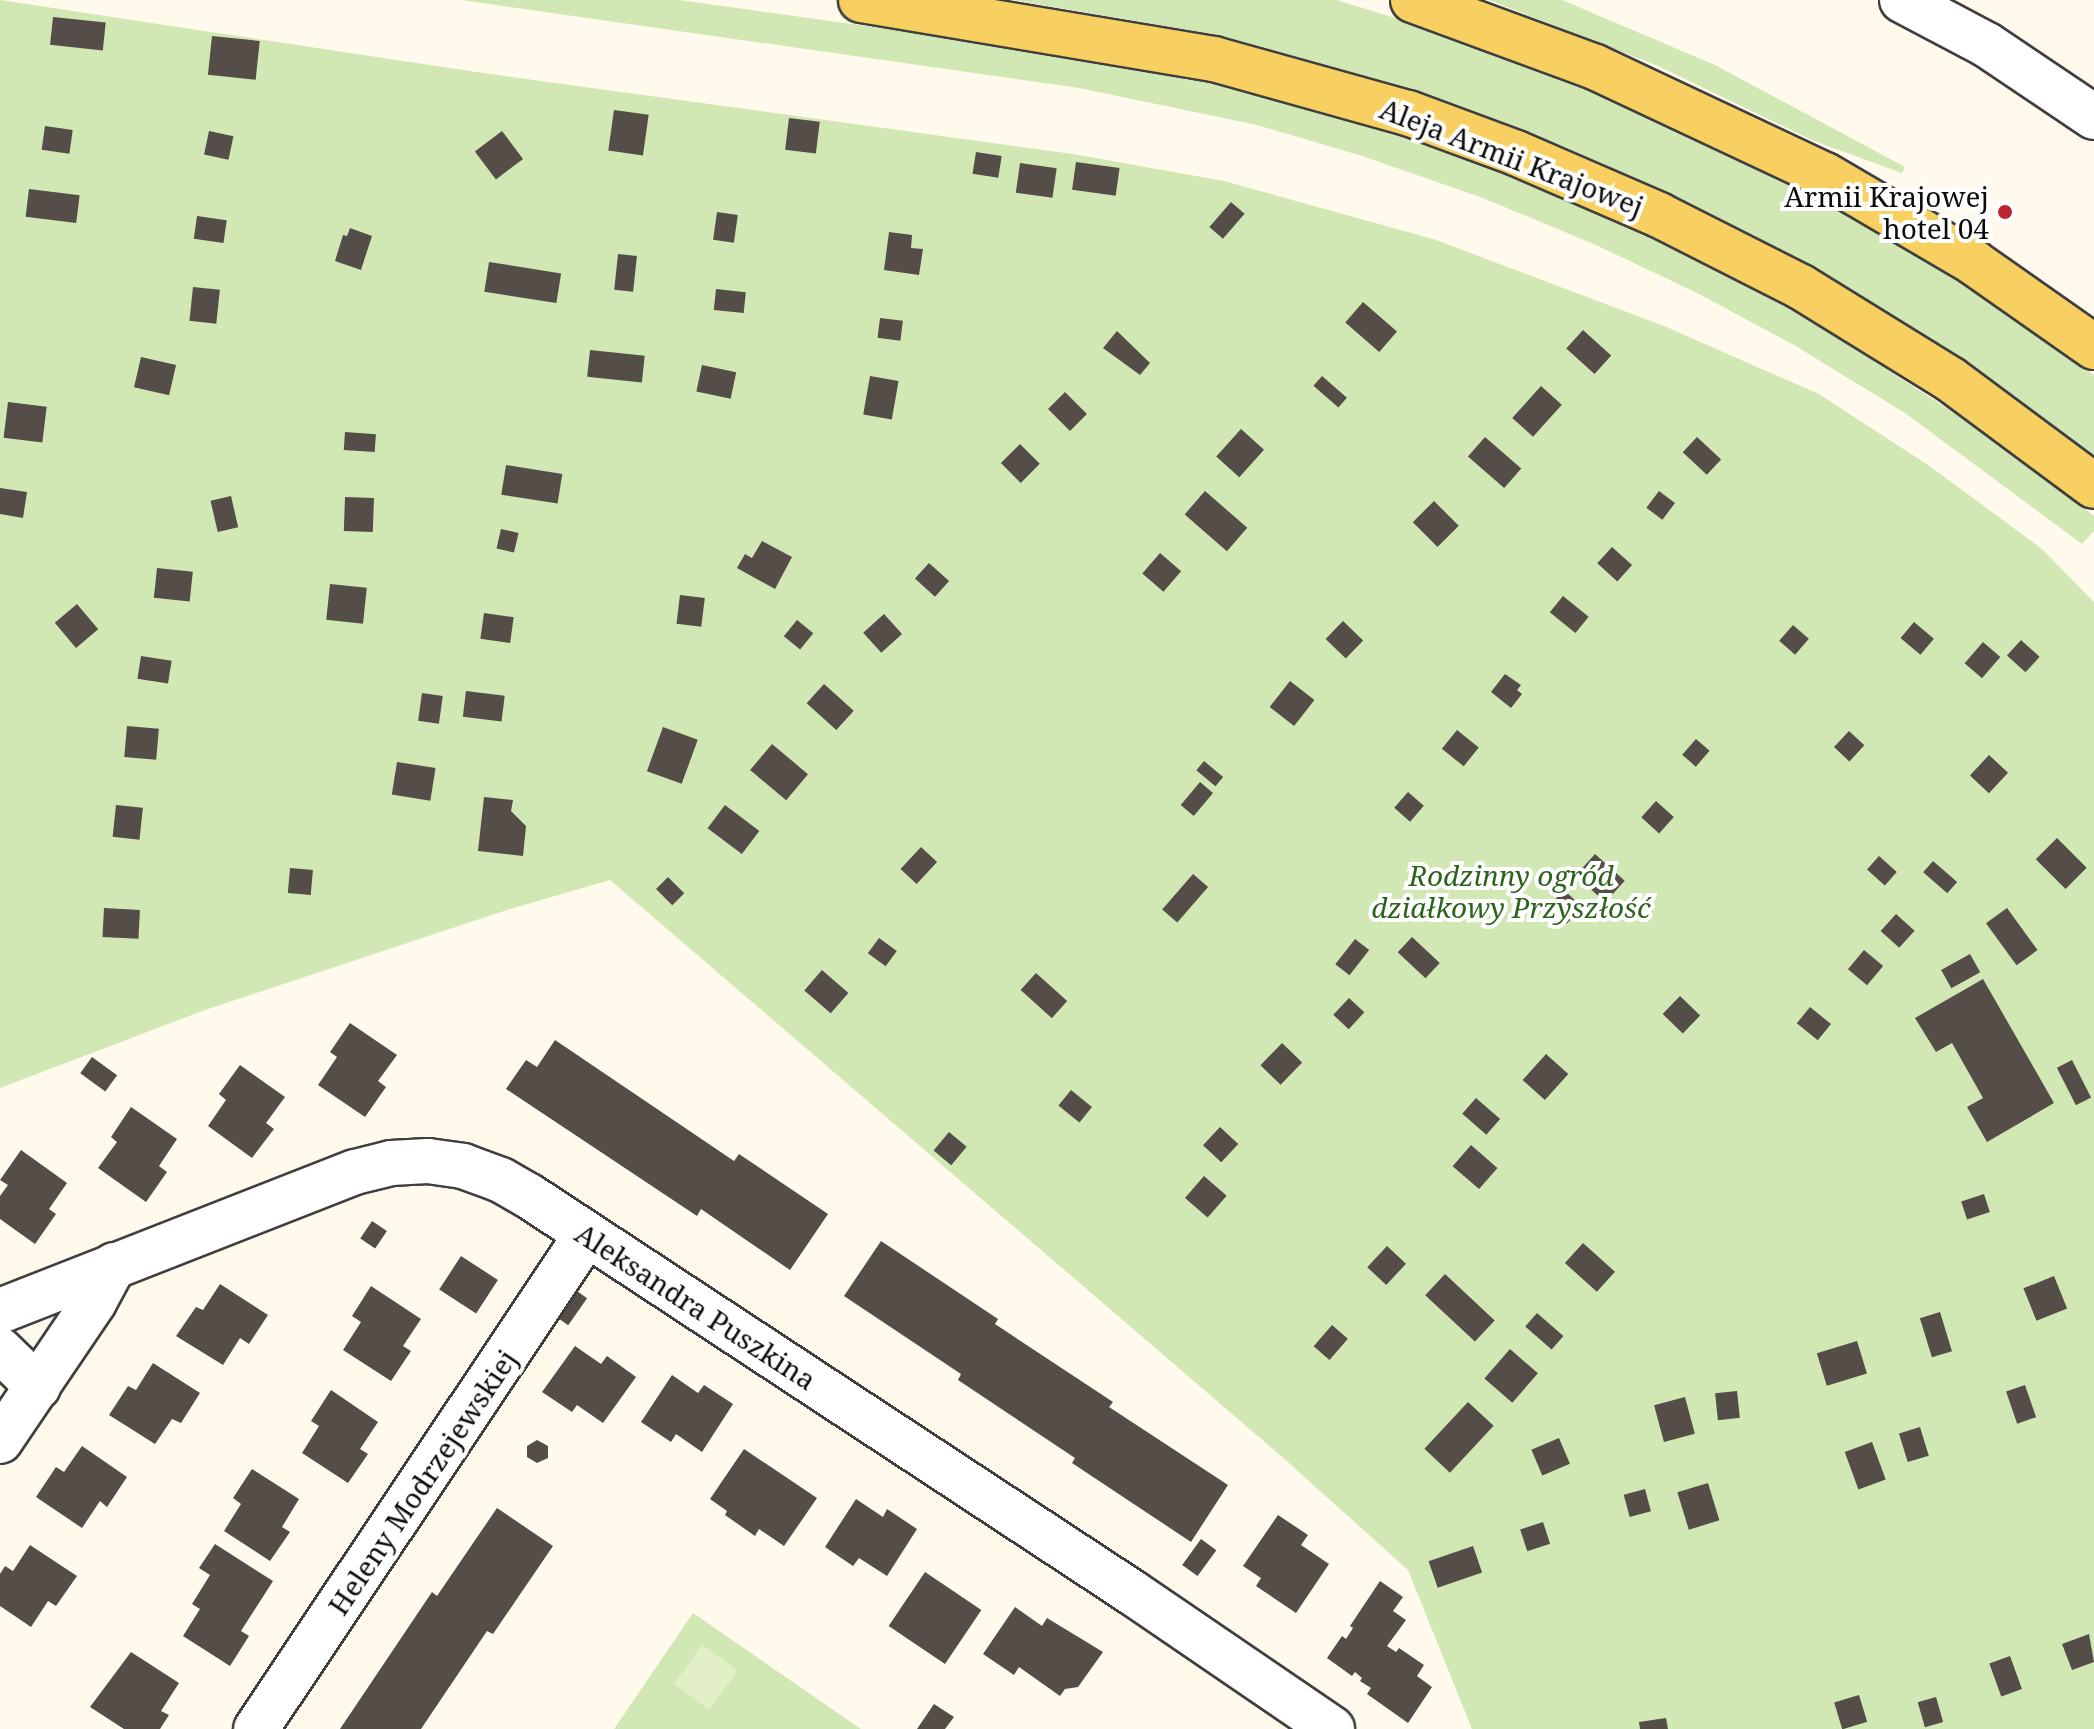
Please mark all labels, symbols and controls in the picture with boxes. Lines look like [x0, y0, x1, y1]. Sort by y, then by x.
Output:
street label: Aleja Armii Krajowej [1376, 91, 1648, 223]
place label: Armii Krajowej hotel 04 [1784, 179, 1989, 245]
marker: Armii Krajowej hotel 04 [1996, 203, 2014, 221]
park label: Rodzinny ogród działkowy Przyszłość [1371, 858, 1651, 924]
street label: Aleksandra Puszkina [569, 1216, 823, 1396]
street label: Heleny Modrzejewskiej [321, 1343, 523, 1621]

